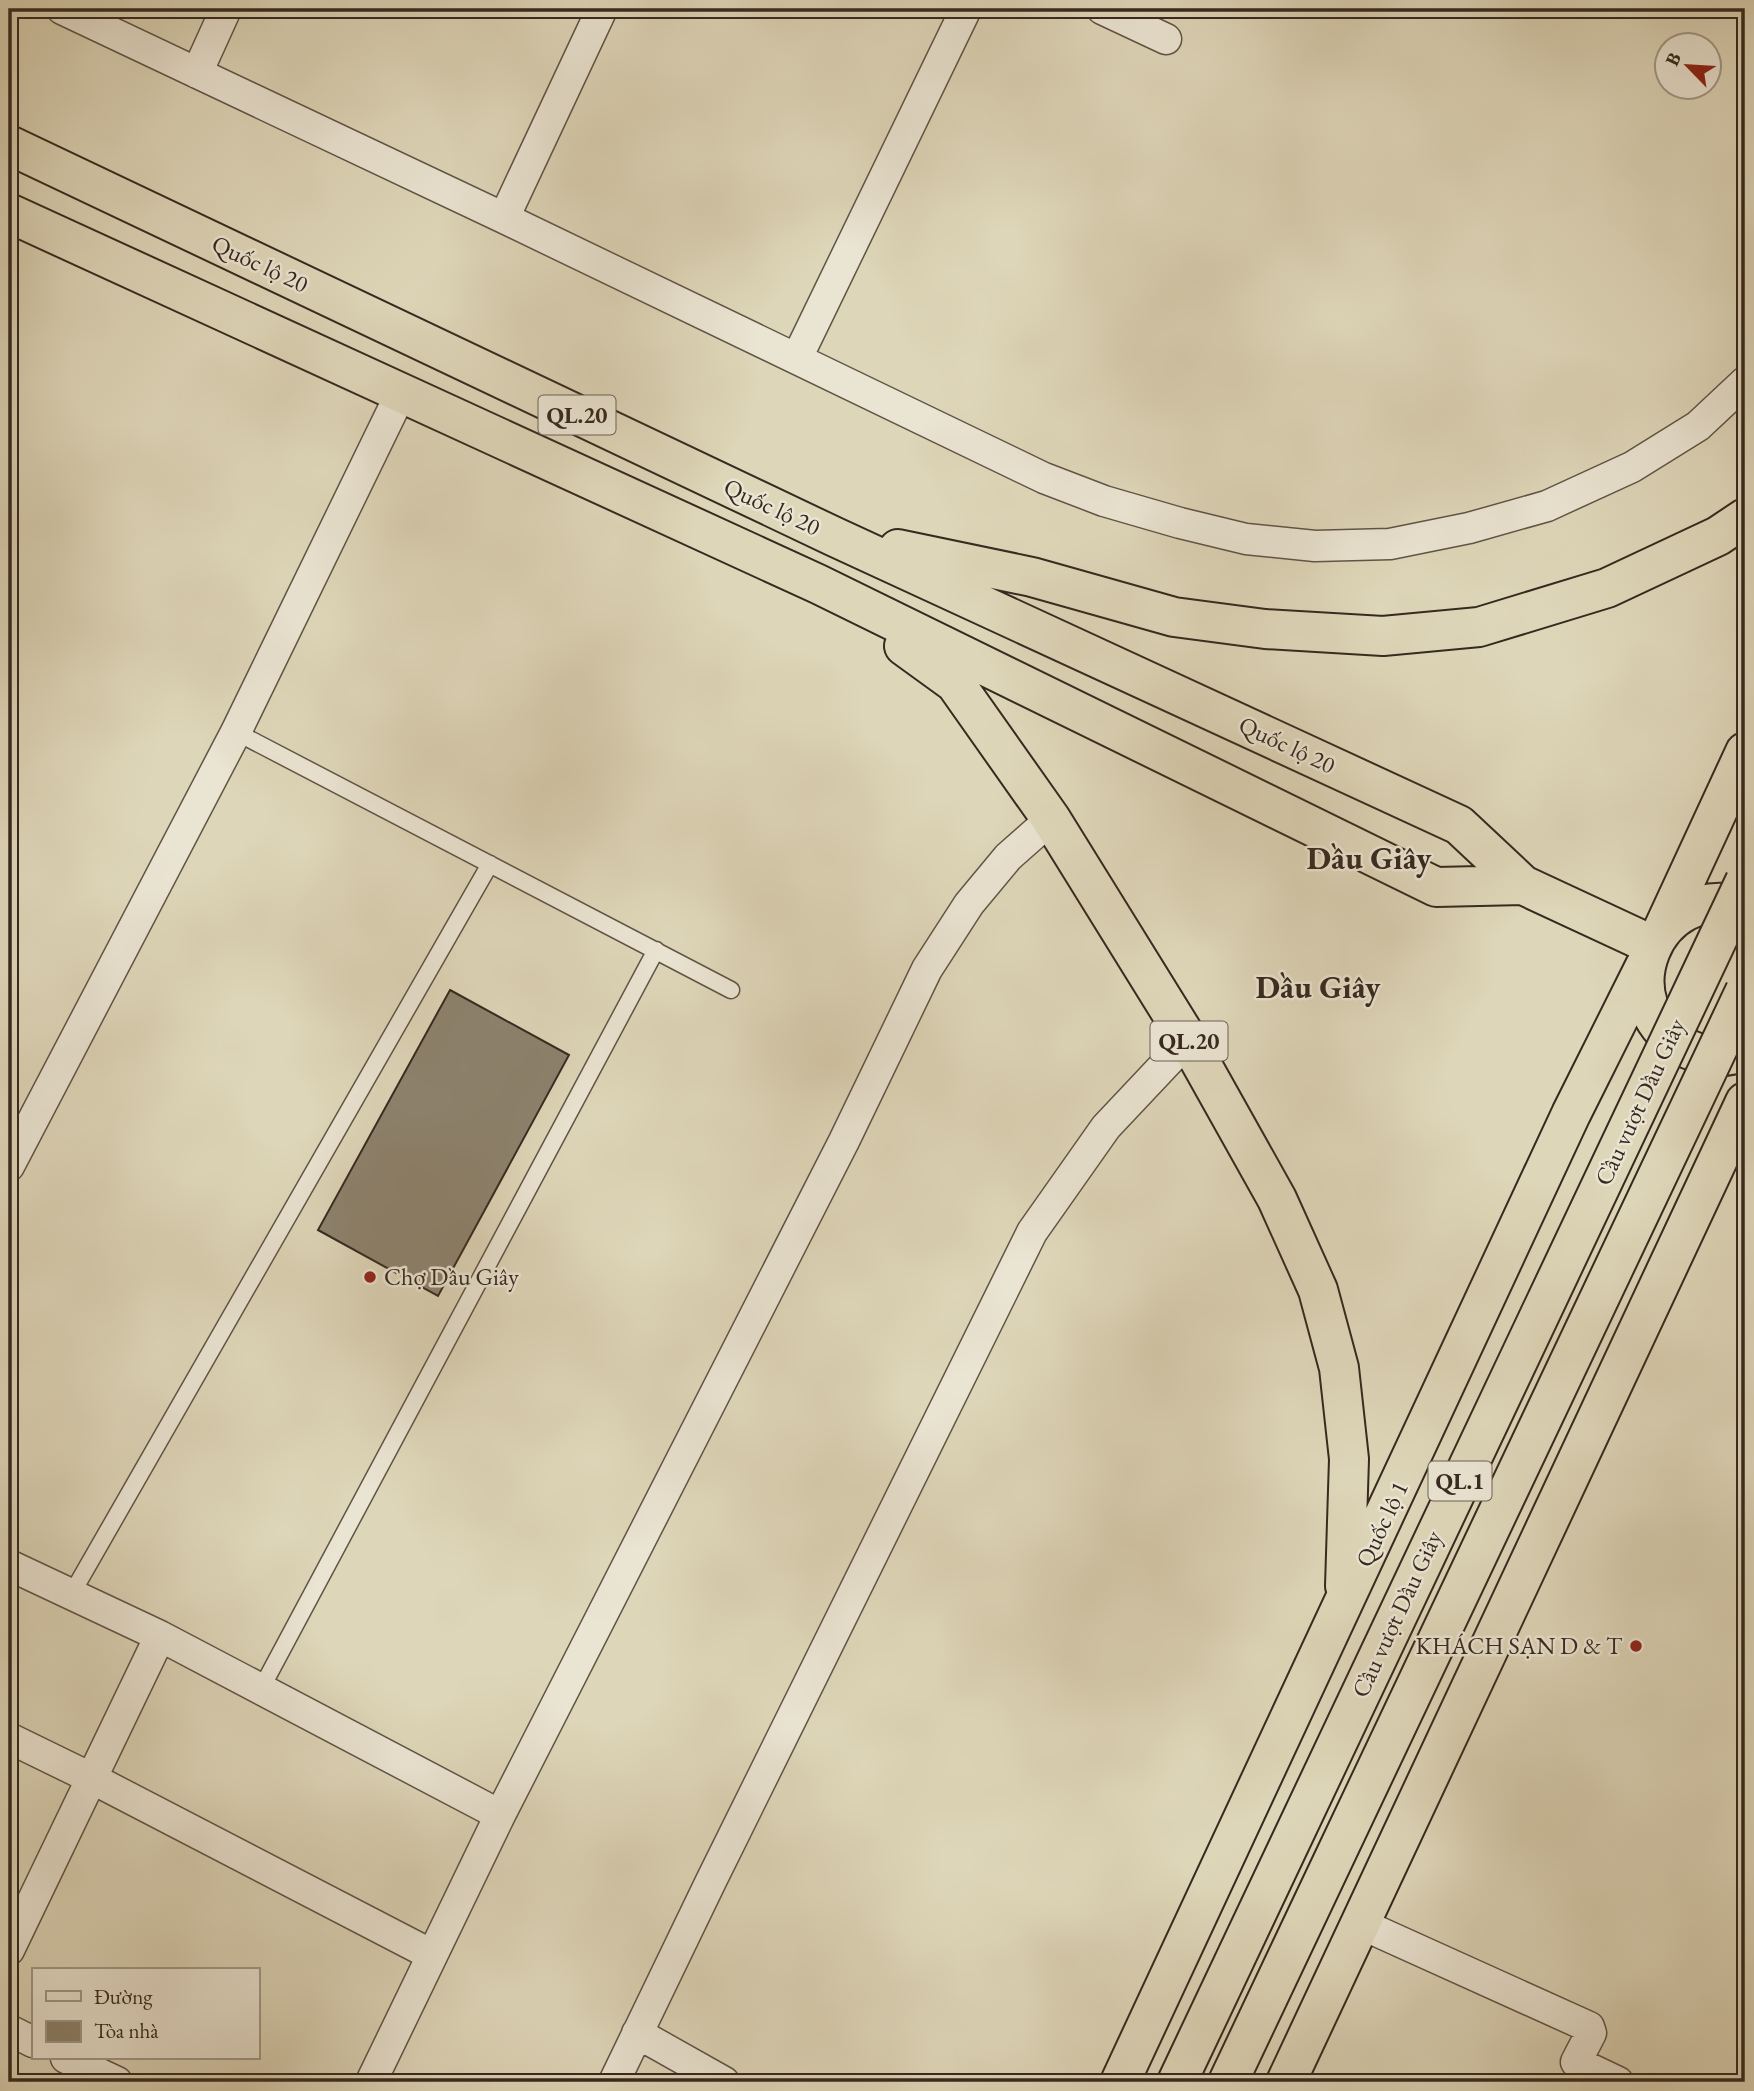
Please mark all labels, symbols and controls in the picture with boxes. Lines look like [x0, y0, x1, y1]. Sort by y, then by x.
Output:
north arrow [1652, 32, 1722, 102]
text: B [1659, 48, 1687, 70]
street label: Quốc lộ 20 [207, 228, 313, 299]
road number: QL.20 [538, 396, 616, 434]
street label: Quốc lộ 20 [719, 471, 825, 542]
street label: Quốc lộ 20 [1234, 709, 1340, 780]
district label: Dầu Giây [1307, 837, 1432, 879]
district label: Dầu Giây [1256, 966, 1381, 1008]
street label: Cầu vượt Dầu Giây [1587, 1013, 1692, 1190]
road number: QL.20 [1150, 1022, 1228, 1060]
place label: Chợ Dầu Giây [384, 1261, 519, 1292]
marker: Chợ Dầu Giây [362, 1269, 378, 1285]
road number: QL.1 [1428, 1462, 1492, 1500]
street label: Quốc lộ 1 [1348, 1476, 1415, 1572]
street label: Cầu vượt Dầu Giây [1344, 1525, 1449, 1702]
place label: KHÁCH SẠN D & T [1416, 1630, 1623, 1661]
marker: KHÁCH SẠN D & T [1628, 1638, 1644, 1654]
legend [32, 1968, 259, 2060]
text: Đường [94, 1983, 153, 2010]
text: Tòa nhà [94, 2017, 159, 2044]

